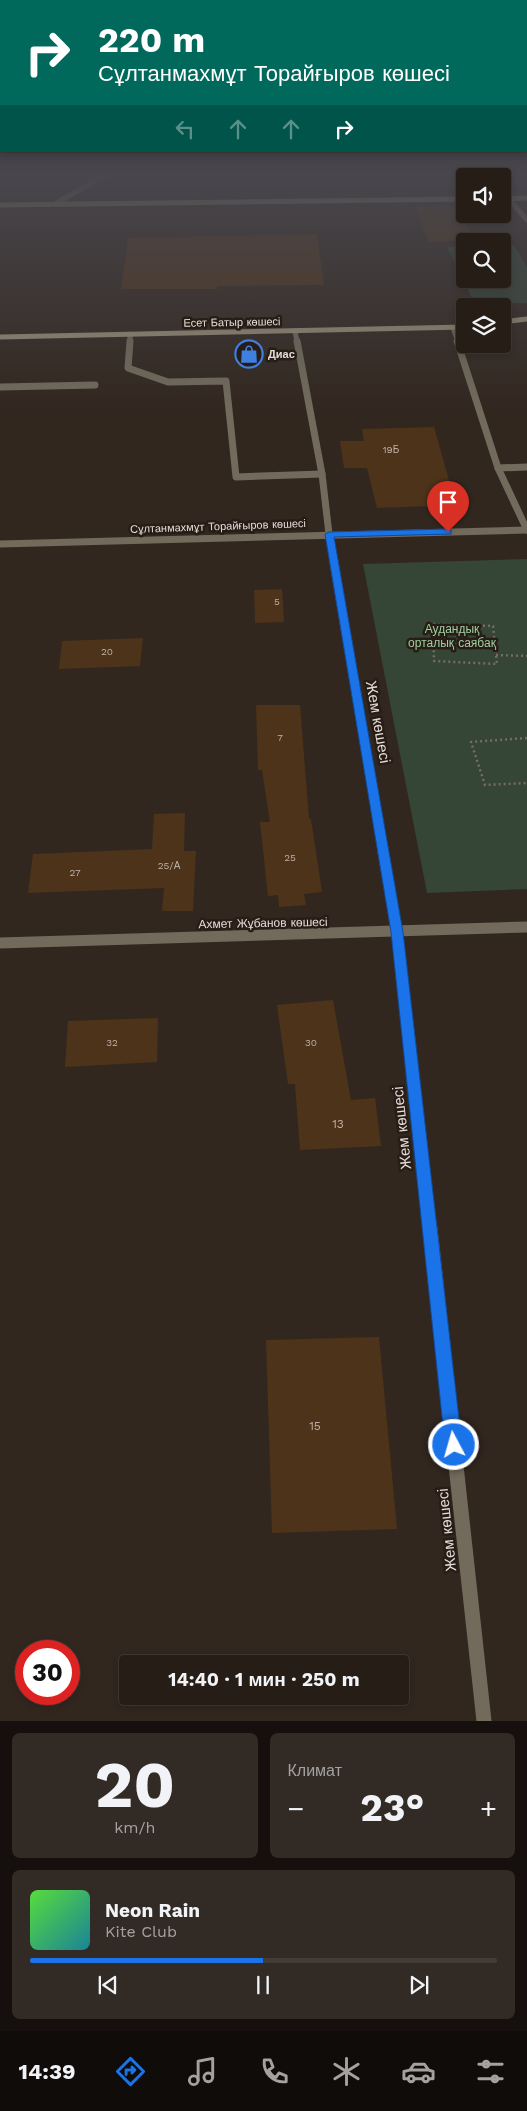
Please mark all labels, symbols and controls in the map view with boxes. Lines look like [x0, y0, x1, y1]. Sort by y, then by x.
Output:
text: 220 m [98, 19, 205, 61]
icon: right [15, 20, 80, 85]
text: Сұлтанмахмұт Торайғыров көшесі [98, 61, 450, 86]
icon: left [171, 115, 199, 143]
icon: ahead [224, 115, 252, 143]
icon: ahead [277, 115, 305, 143]
icon: right [330, 115, 358, 143]
map controls [456, 168, 511, 353]
button: sound [456, 168, 511, 223]
button: search [456, 233, 511, 288]
button: layers [456, 298, 511, 353]
street label: Есет Батыр көшесі [183, 315, 281, 330]
shop icon: Диас [234, 339, 264, 369]
place label: Диас [268, 348, 295, 361]
house number: 19Б [383, 444, 400, 455]
pin [427, 481, 469, 532]
icon: arrive [434, 488, 462, 516]
street label: Сұлтанмахмұт Торайғыров көшесі [130, 517, 306, 536]
house number: 5 [274, 596, 280, 607]
park label: Аудандық орталық саябақ [408, 622, 497, 650]
house number: 20 [101, 646, 113, 657]
street label: Жем көшесі [362, 679, 394, 765]
house number: 7 [277, 732, 283, 743]
house number: 25 [284, 852, 296, 863]
house number: 25/А [158, 860, 181, 871]
house number: 27 [69, 867, 81, 878]
street label: Ахмет Жұбанов көшесі [198, 915, 328, 931]
house number: 32 [106, 1037, 118, 1048]
house number: 30 [305, 1037, 317, 1048]
street label: Жем көшесі [389, 1086, 415, 1170]
house number: 13 [332, 1117, 344, 1131]
position arrow [427, 1418, 479, 1470]
house number: 15 [309, 1419, 321, 1433]
street label: Жем көшесі [434, 1488, 460, 1572]
speed limit sign: 30 [15, 1640, 80, 1705]
text: 14:40 · 1 мин · 250 m [168, 1668, 360, 1691]
text: 20 [94, 1747, 175, 1823]
text: Климат [288, 1761, 342, 1780]
text: 23° [360, 1786, 424, 1830]
text: − [288, 1792, 304, 1825]
text: + [480, 1792, 497, 1825]
text: km/h [114, 1818, 155, 1837]
text: Neon Rain [105, 1899, 200, 1922]
text: Kite Club [105, 1922, 177, 1941]
icon: previous [94, 1971, 122, 1999]
icon: pause [249, 1971, 277, 1999]
icon: next [405, 1971, 433, 1999]
icon: directions [113, 2054, 148, 2089]
icon: music [185, 2054, 220, 2089]
icon: phone [257, 2054, 292, 2089]
icon: climate [329, 2054, 364, 2089]
icon: car [401, 2054, 436, 2089]
icon: filters [473, 2054, 508, 2089]
text: 14:39 [19, 2059, 76, 2084]

